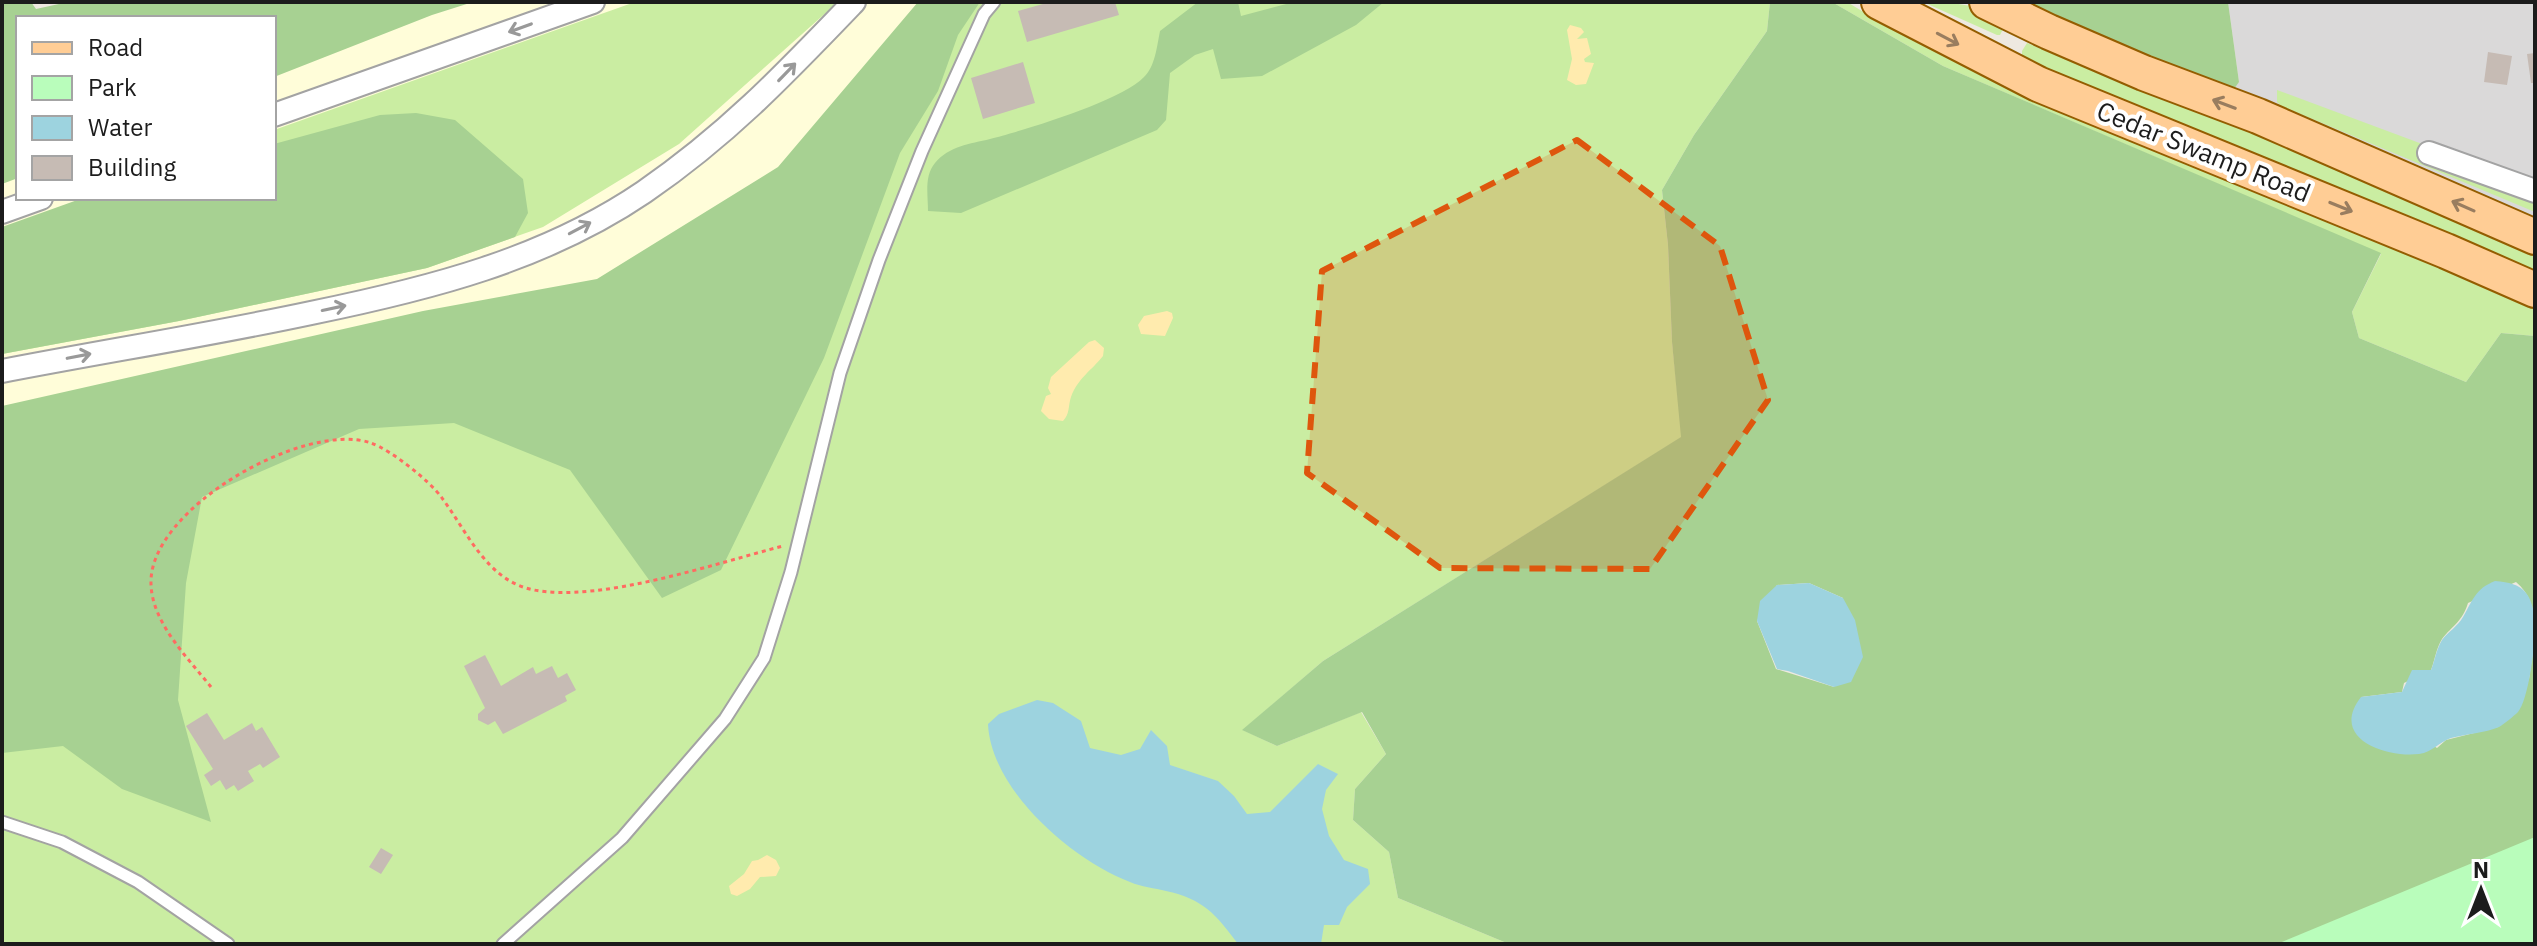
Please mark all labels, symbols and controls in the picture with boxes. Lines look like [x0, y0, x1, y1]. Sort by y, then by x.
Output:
legend [16, 16, 276, 200]
one-way arrow [508, 22, 532, 36]
text: Road [88, 31, 143, 63]
one-way arrow [1935, 31, 1959, 47]
one-way arrow [777, 62, 796, 82]
text: Park [88, 71, 137, 103]
street label: Cedar Swamp Road [2092, 93, 2316, 209]
one-way arrow [2213, 96, 2237, 110]
text: Water [88, 111, 152, 143]
text: Building [88, 151, 176, 183]
one-way arrow [2452, 197, 2476, 212]
one-way arrow [2328, 201, 2353, 216]
one-way arrow [568, 219, 591, 235]
one-way arrow [321, 300, 346, 315]
one-way arrow [65, 348, 91, 363]
north arrow [2441, 850, 2521, 930]
text: N [2473, 855, 2489, 884]

